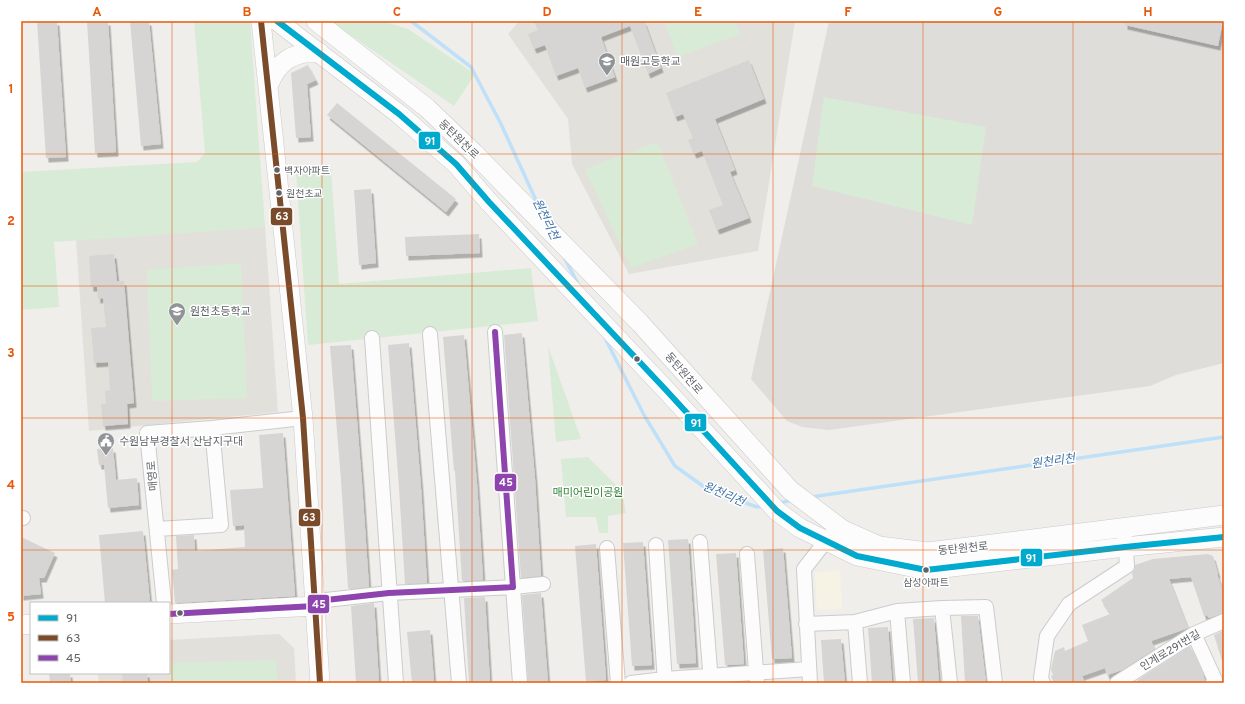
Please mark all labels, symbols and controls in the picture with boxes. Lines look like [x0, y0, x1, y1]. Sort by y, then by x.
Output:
text: A [92, 5, 102, 21]
text: B [243, 5, 252, 21]
text: C [393, 5, 401, 21]
text: D [542, 5, 552, 21]
text: E [694, 5, 702, 21]
text: F [844, 5, 852, 21]
text: G [994, 5, 1003, 21]
text: H [1143, 5, 1153, 21]
school or university icon: 매원고등학교 [597, 51, 617, 76]
place label: 매원고등학교 [620, 55, 681, 69]
text: 1 [8, 82, 14, 98]
street label: 동탄원천로 [435, 117, 481, 162]
line badge: 91 [418, 131, 441, 150]
text: 91 [424, 135, 436, 149]
marker: 백자아파트 [272, 165, 282, 175]
place label: 백자아파트 [284, 165, 330, 178]
marker: 원천초교 [274, 188, 284, 198]
place label: 원천초교 [286, 188, 323, 201]
water label: 원천리천 [528, 196, 563, 245]
line badge: 63 [270, 207, 293, 226]
text: 63 [275, 210, 289, 224]
text: 2 [7, 214, 15, 230]
school or university icon: 원천초등학교 [167, 301, 187, 326]
place label: 원천초등학교 [190, 305, 251, 319]
text: 3 [7, 346, 15, 362]
street label: 동탄원천로 [661, 350, 705, 397]
unlabelled marker [632, 354, 642, 364]
line badge: 91 [684, 413, 707, 432]
text: 91 [690, 417, 702, 431]
public building icon: 수원남부경찰서 산남지구대 [96, 431, 116, 456]
place label: 수원남부경찰서 산남지구대 [119, 435, 243, 449]
water label: 원천리천 [1030, 451, 1078, 473]
street label: 매영로 [145, 460, 161, 492]
line badge: 45 [494, 473, 517, 492]
text: 45 [499, 476, 513, 490]
text: 4 [7, 478, 15, 494]
water label: 원천리천 [700, 479, 749, 512]
park label: 매미어린이공원 [553, 486, 623, 500]
line badge: 63 [298, 508, 321, 527]
text: 63 [302, 511, 316, 525]
street label: 동탄원천로 [937, 539, 989, 559]
line badge: 91 [1020, 548, 1043, 567]
text: 91 [1025, 552, 1037, 566]
marker: 삼성아파트 [921, 565, 931, 575]
place label: 삼성아파트 [903, 577, 949, 590]
line badge: 45 [307, 594, 330, 614]
text: 45 [312, 598, 326, 612]
legend [30, 602, 170, 674]
unlabelled marker [175, 608, 185, 618]
text: 5 [7, 610, 15, 626]
text: 91 [66, 611, 78, 627]
street label: 인계로291번길 [1138, 627, 1203, 674]
text: 63 [66, 631, 80, 647]
text: 45 [66, 651, 81, 667]

